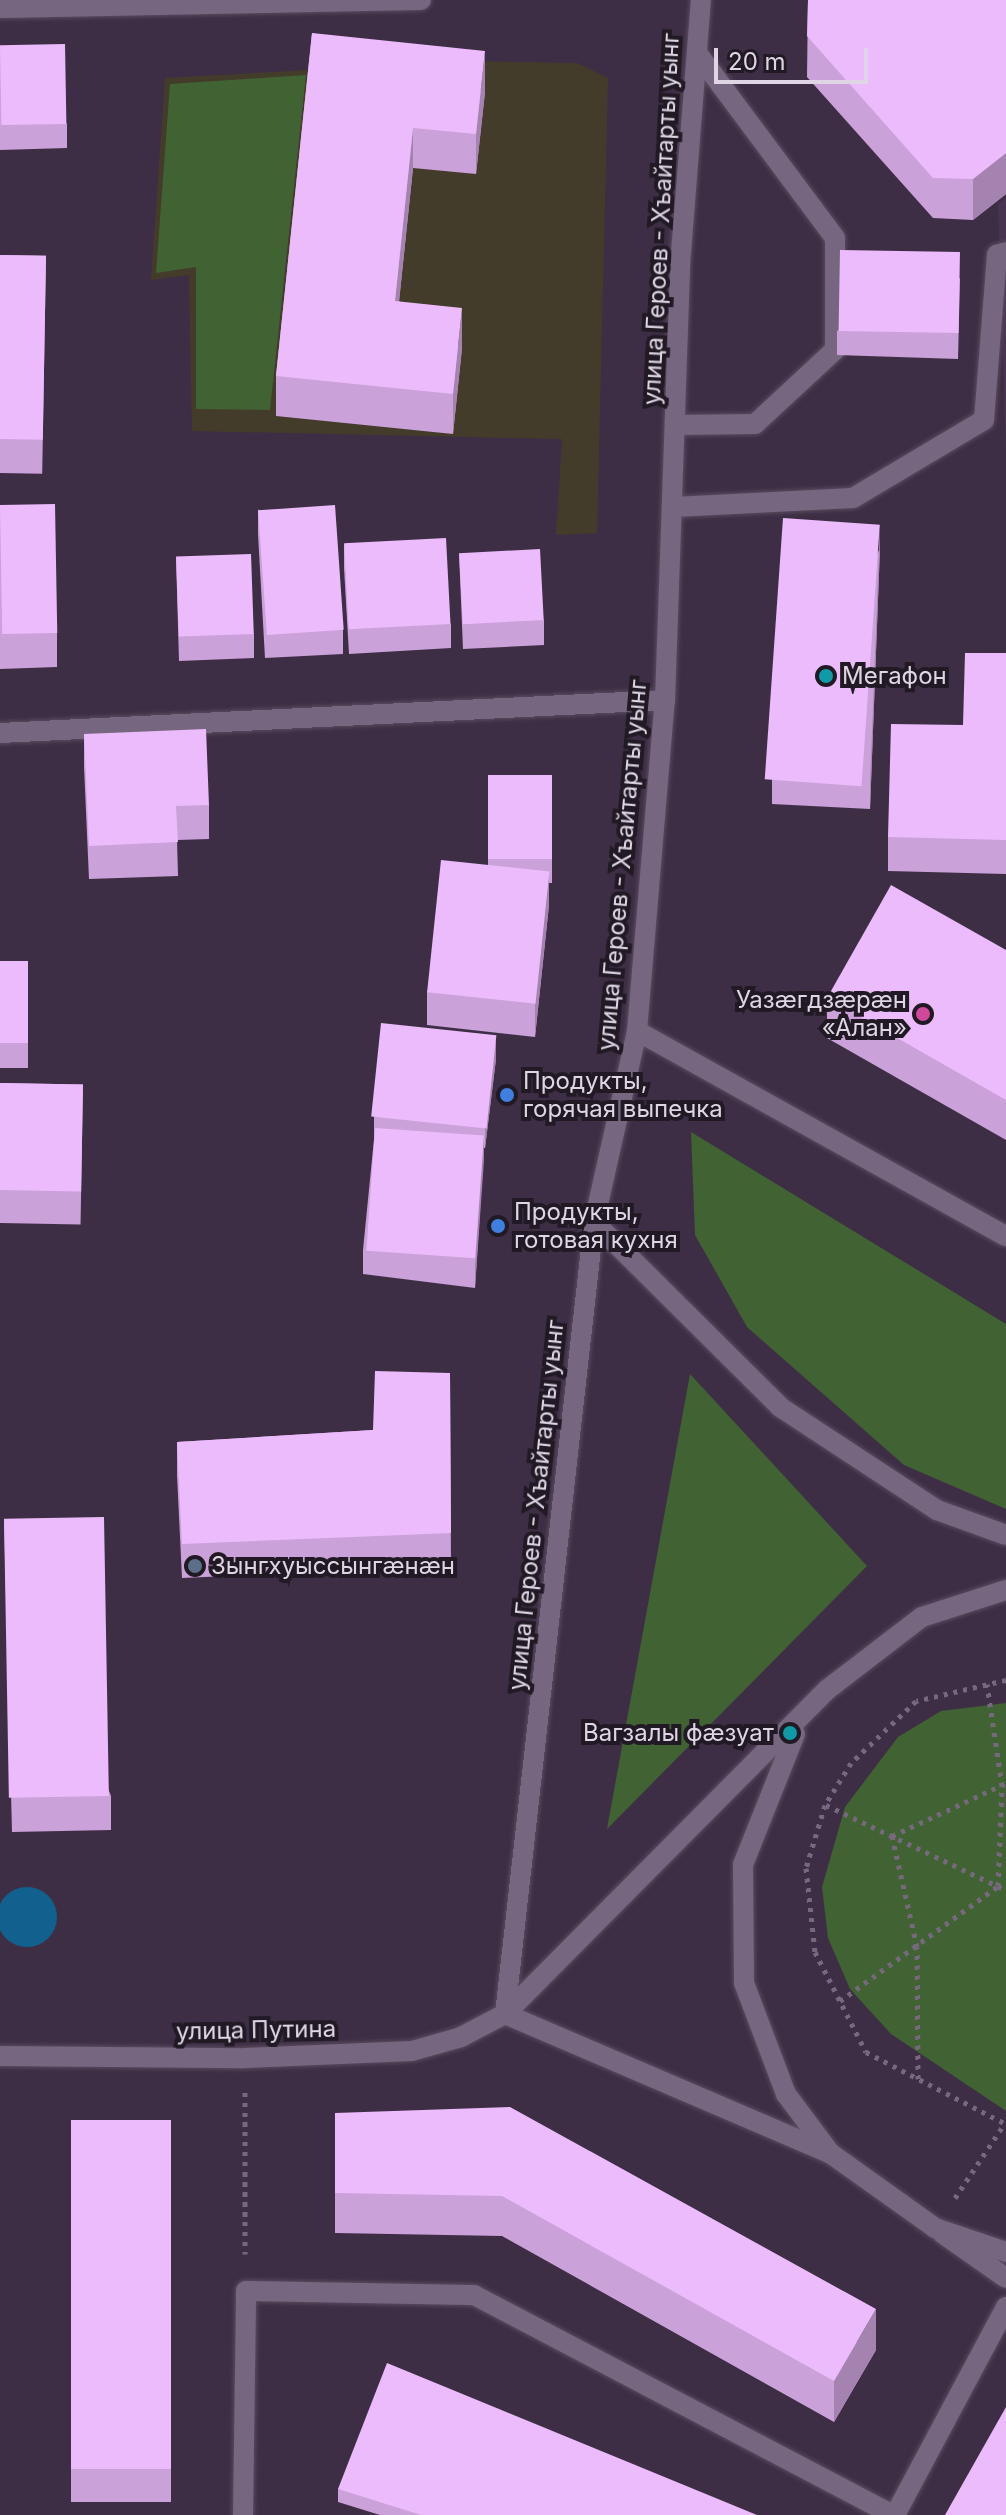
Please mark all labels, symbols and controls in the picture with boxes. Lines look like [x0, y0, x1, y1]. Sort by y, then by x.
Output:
street label: улица Героев - Хъайтарты уынг [637, 32, 685, 406]
scale bar [718, 32, 872, 82]
text: 20 m [728, 47, 786, 76]
place label: Мегафон [842, 662, 947, 690]
marker: Мегафон [817, 667, 835, 685]
street label: улица Героев - Хъайтарты уынг [591, 678, 653, 1052]
place label: Уазæгдзæрæн «Алан» [736, 986, 907, 1042]
marker: Уазæгдзæрæн «Алан» [914, 1005, 932, 1023]
place label: Продукты, горячая выпечка [523, 1067, 723, 1123]
marker: Продукты, горячая выпечка [498, 1086, 516, 1104]
place label: Продукты, готовая кухня [514, 1198, 678, 1254]
marker: Продукты, готовая кухня [489, 1217, 507, 1235]
street label: улица Героев - Хъайтарты уынг [502, 1318, 570, 1692]
place label: Зынгхуыссынгæнæн [211, 1552, 455, 1580]
marker: Зынгхуыссынгæнæн [186, 1557, 204, 1575]
place label: Вагзалы фæзуат [583, 1719, 774, 1747]
marker: Вагзалы фæзуат [781, 1724, 799, 1742]
street label: улица Путина [176, 2014, 336, 2046]

